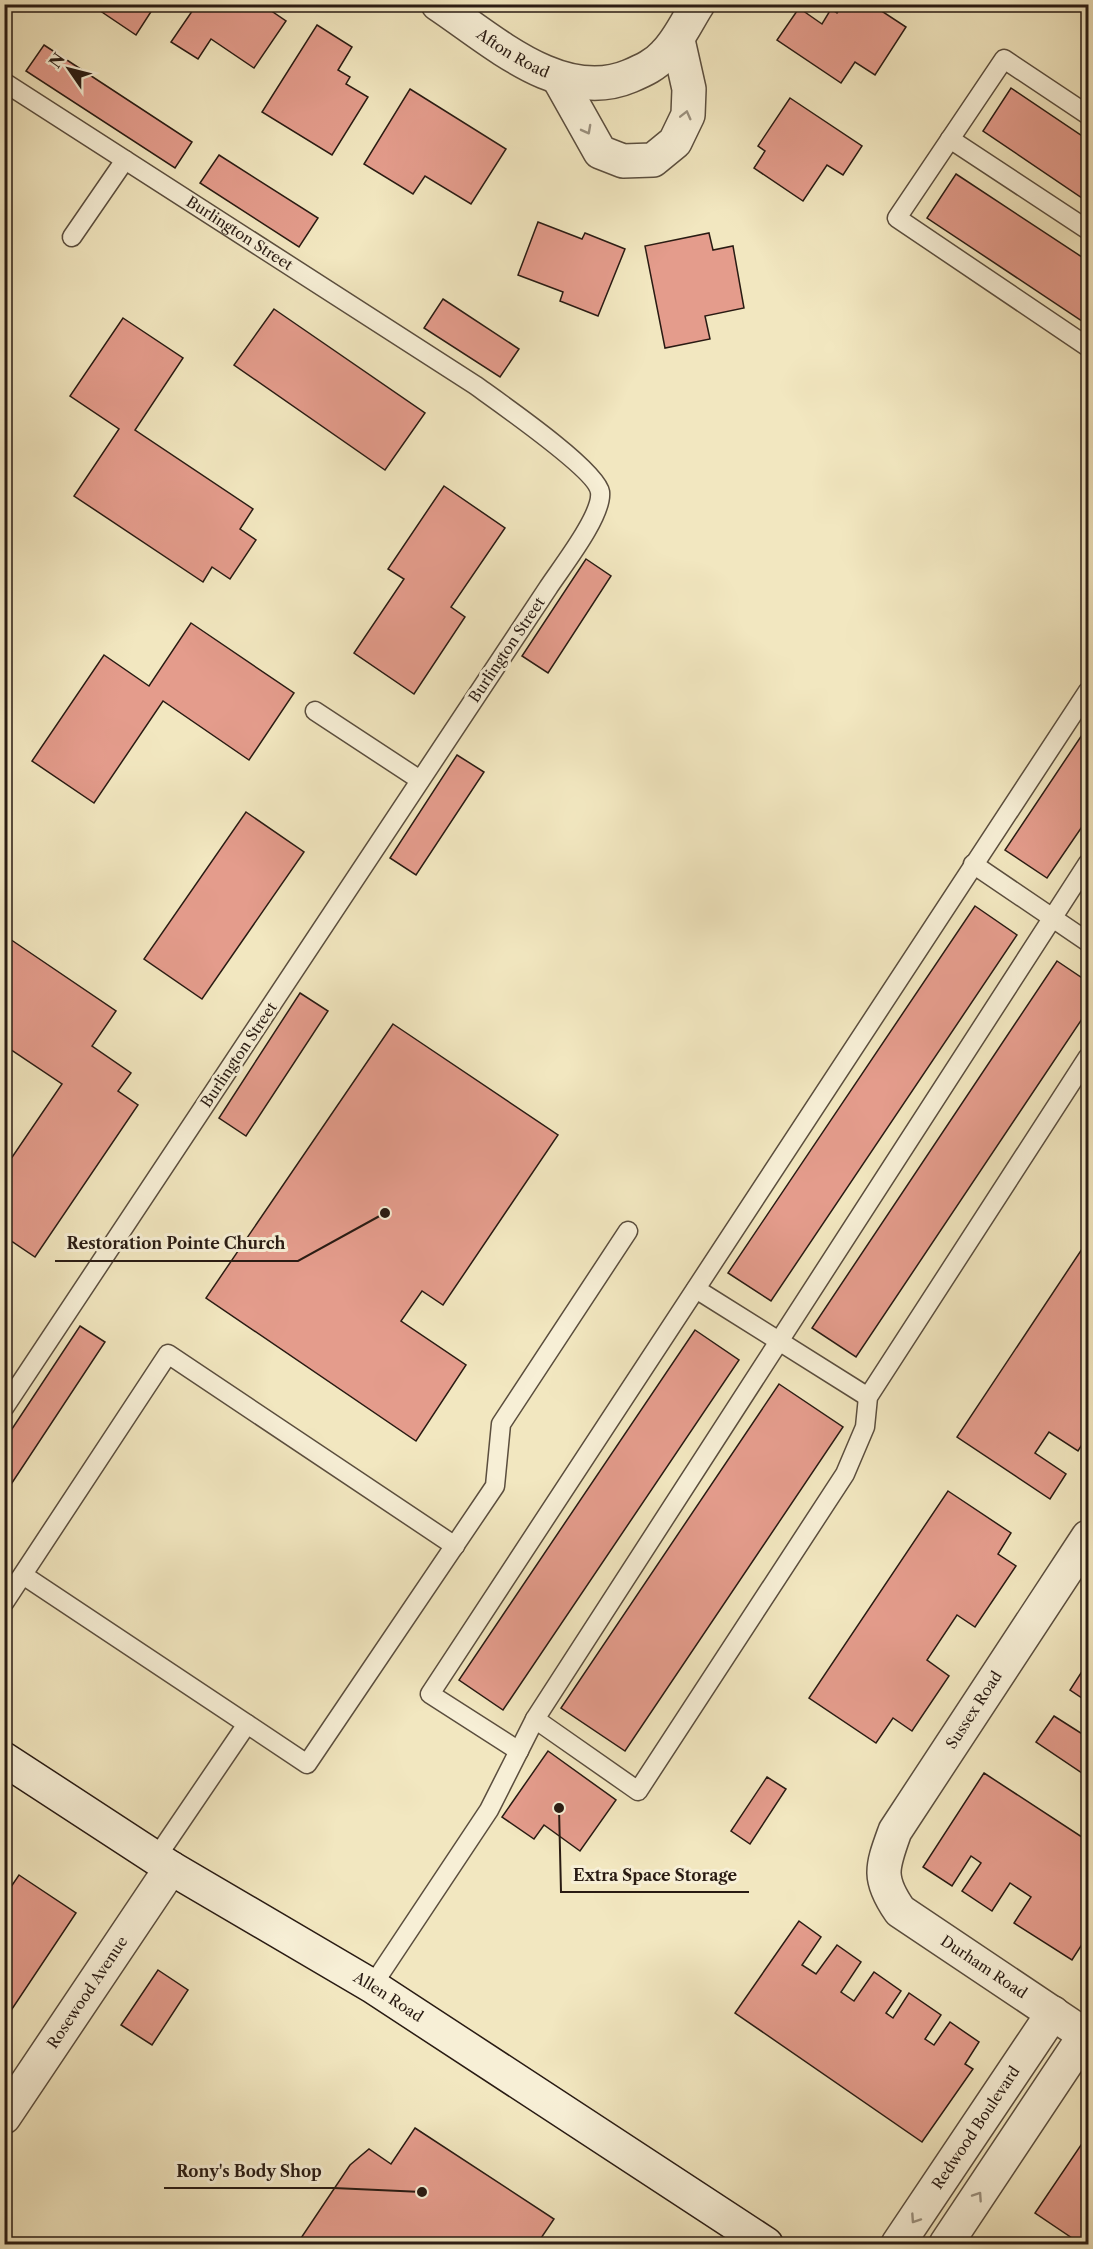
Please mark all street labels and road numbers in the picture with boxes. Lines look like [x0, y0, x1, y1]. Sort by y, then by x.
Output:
street label: Afton Road [472, 24, 552, 82]
street label: Burlington Street [183, 192, 297, 275]
street label: Burlington Street [464, 593, 549, 706]
street label: Burlington Street [196, 998, 281, 1111]
street label: Sussex Road [941, 1667, 1006, 1752]
street label: Durham Road [937, 1931, 1031, 2003]
street label: Rosewood Avenue [43, 1932, 132, 2052]
street label: Allen Road [349, 1967, 427, 2026]
street label: Redwood Boulevard [927, 2062, 1024, 2193]

